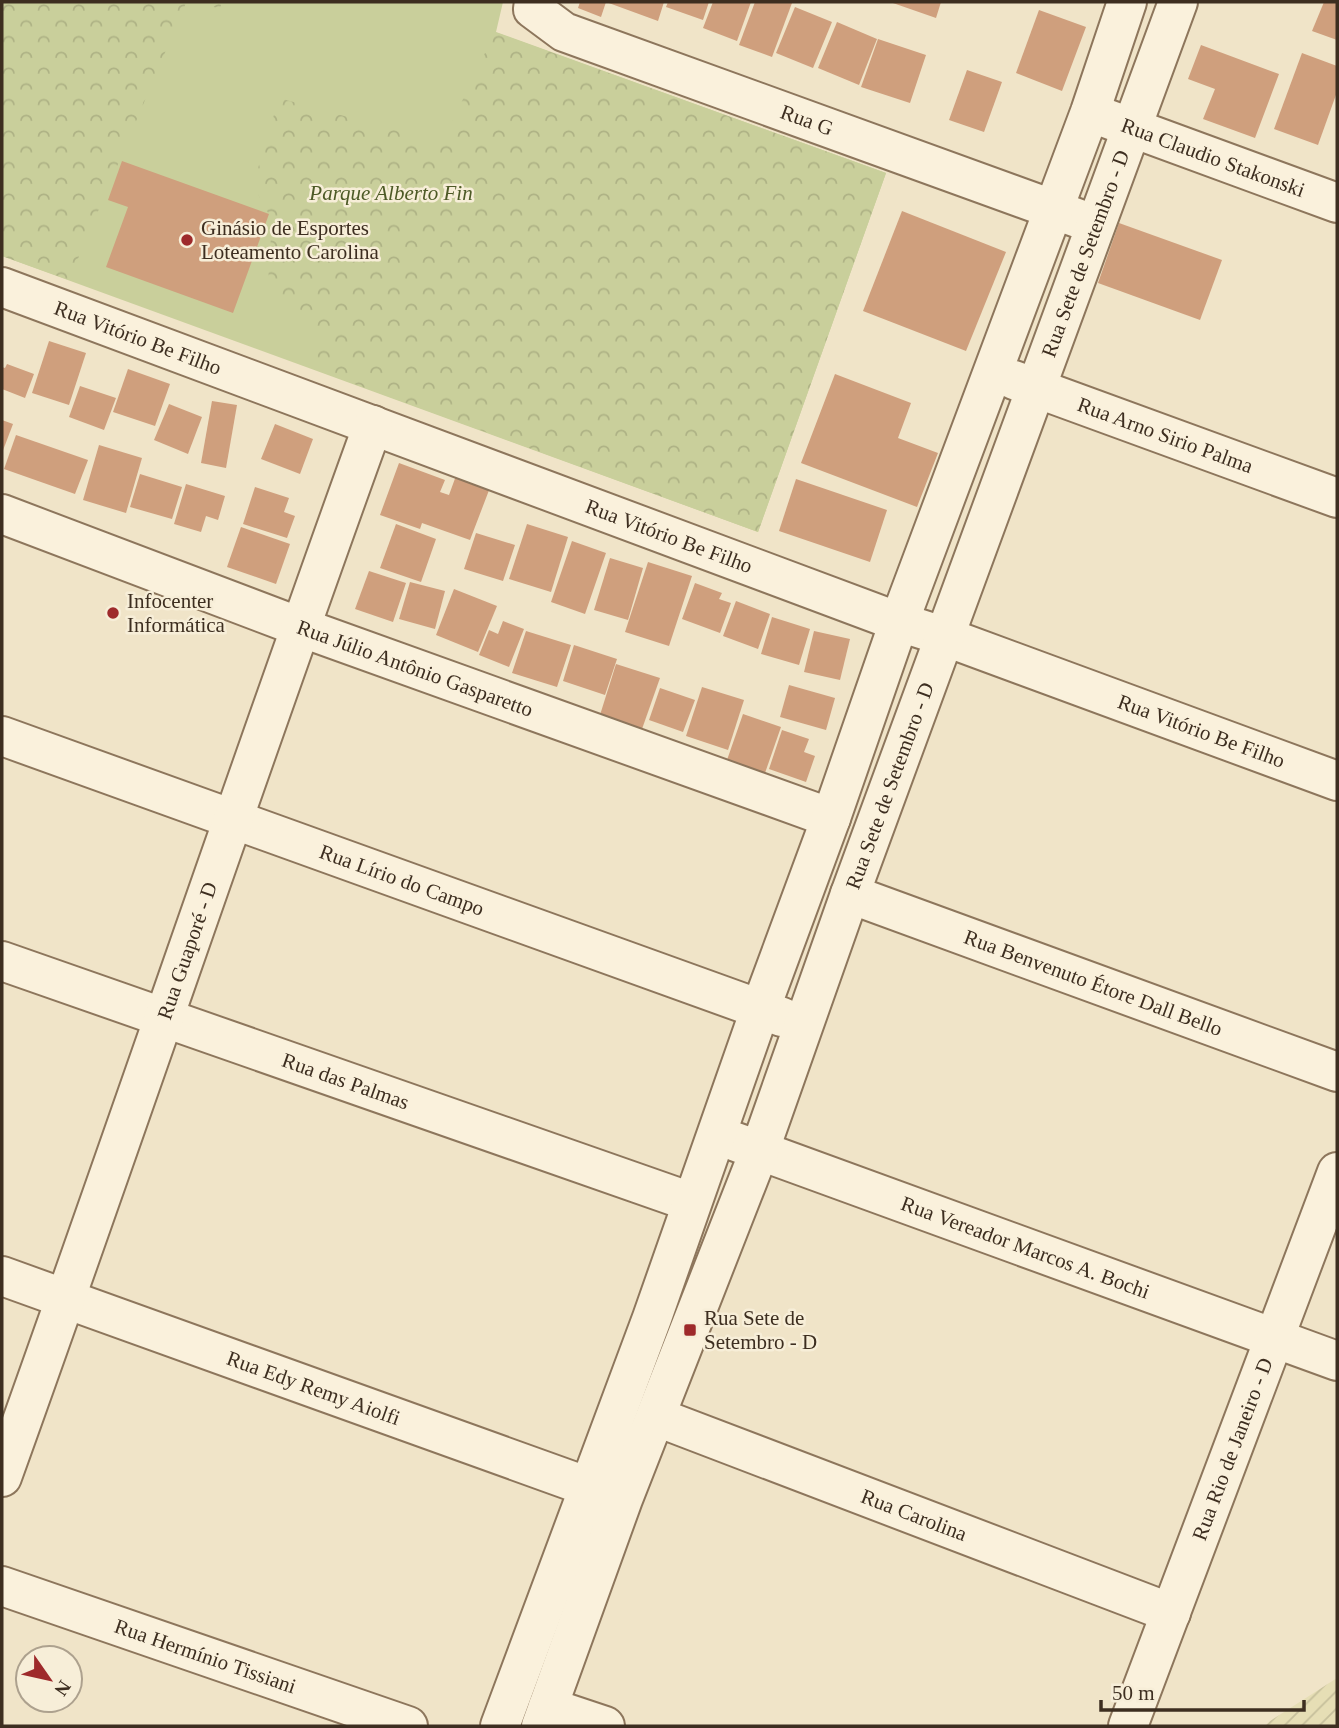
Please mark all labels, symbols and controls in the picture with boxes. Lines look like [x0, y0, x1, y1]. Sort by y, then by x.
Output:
street label: Rua G [777, 100, 836, 141]
street label: Rua Claudio Stakonski [1118, 113, 1308, 202]
street label: Rua Sete de Setembro - D [1036, 147, 1135, 360]
park label: Parque Alberto Fin [308, 181, 473, 205]
place label: Ginásio de Esportes Loteamento Carolina [201, 216, 380, 264]
marker: Ginásio de Esportes Loteamento Carolina [179, 232, 195, 248]
street label: Rua Vitório Be Filho [51, 296, 225, 380]
street label: Rua Arno Sirio Palma [1074, 392, 1257, 478]
street label: Rua Vitório Be Filho [582, 494, 756, 578]
place label: Infocenter Informática [127, 589, 226, 637]
marker: Infocenter Informática [105, 605, 121, 621]
street label: Rua Júlio Antônio Gasparetto [294, 615, 536, 722]
street label: Rua Sete de Setembro - D [841, 679, 939, 893]
street label: Rua Vitório Be Filho [1114, 689, 1288, 773]
street label: Rua Lírio do Campo [316, 839, 487, 921]
street label: Rua Guaporé - D [152, 879, 222, 1023]
street label: Rua Benvenuto Étore Dall Bello [961, 925, 1226, 1041]
street label: Rua das Palmas [279, 1048, 412, 1114]
street label: Rua Vereador Marcos A. Bochi [898, 1191, 1153, 1304]
place label: Rua Sete de Setembro - D [704, 1306, 817, 1354]
marker: Rua Sete de Setembro - D [682, 1322, 698, 1338]
street label: Rua Edy Remy Aiolfi [223, 1346, 404, 1430]
street label: Rua Rio de Janeiro - D [1187, 1354, 1278, 1544]
street label: Rua Carolina [858, 1484, 971, 1546]
street label: Rua Hermínio Tissiani [111, 1614, 299, 1699]
north arrow [14, 1644, 84, 1714]
scale bar [1101, 1668, 1304, 1712]
text: N [50, 1677, 75, 1700]
text: 50 m [1112, 1681, 1155, 1705]

